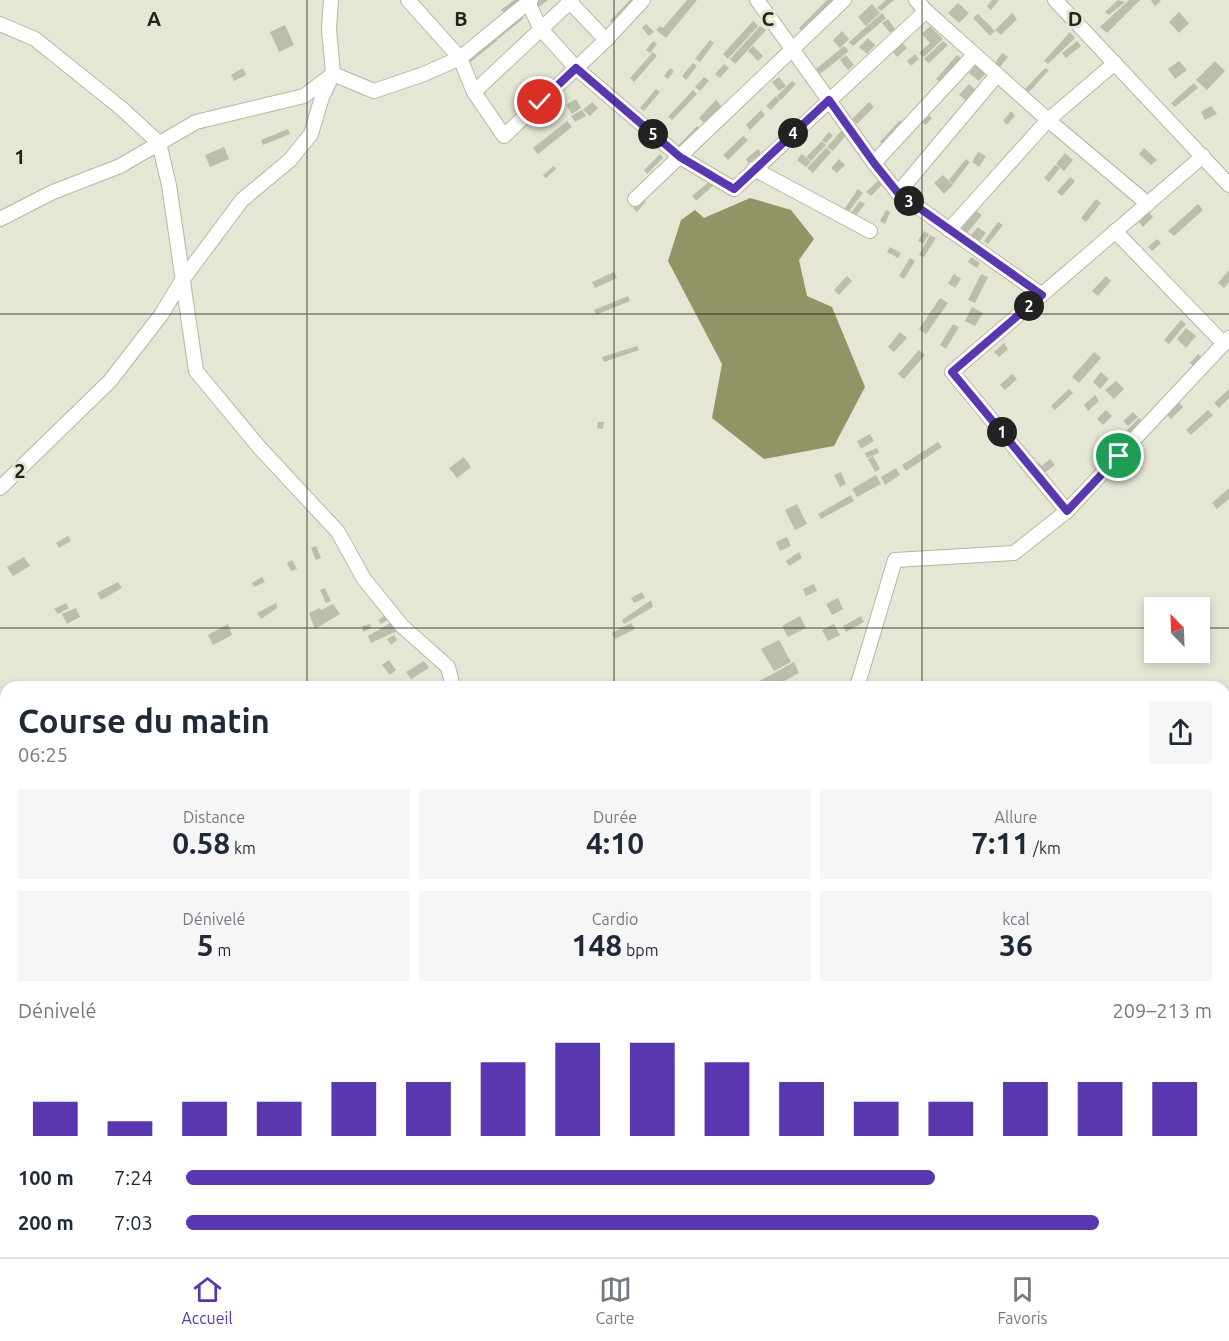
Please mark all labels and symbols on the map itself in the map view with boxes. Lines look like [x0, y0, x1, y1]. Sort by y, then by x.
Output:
text: A [147, 7, 161, 30]
text: B [454, 7, 468, 30]
text: C [762, 7, 775, 30]
text: D [1068, 7, 1082, 30]
pin [514, 76, 565, 127]
pin: 4 [778, 118, 808, 148]
pin: 5 [638, 119, 668, 149]
text: 1 [14, 145, 26, 168]
pin: 3 [894, 186, 924, 216]
pin: 2 [1014, 291, 1044, 321]
pin: 1 [987, 417, 1017, 447]
pin [1093, 430, 1144, 481]
text: 2 [14, 459, 26, 482]
north arrow [1144, 597, 1210, 663]

